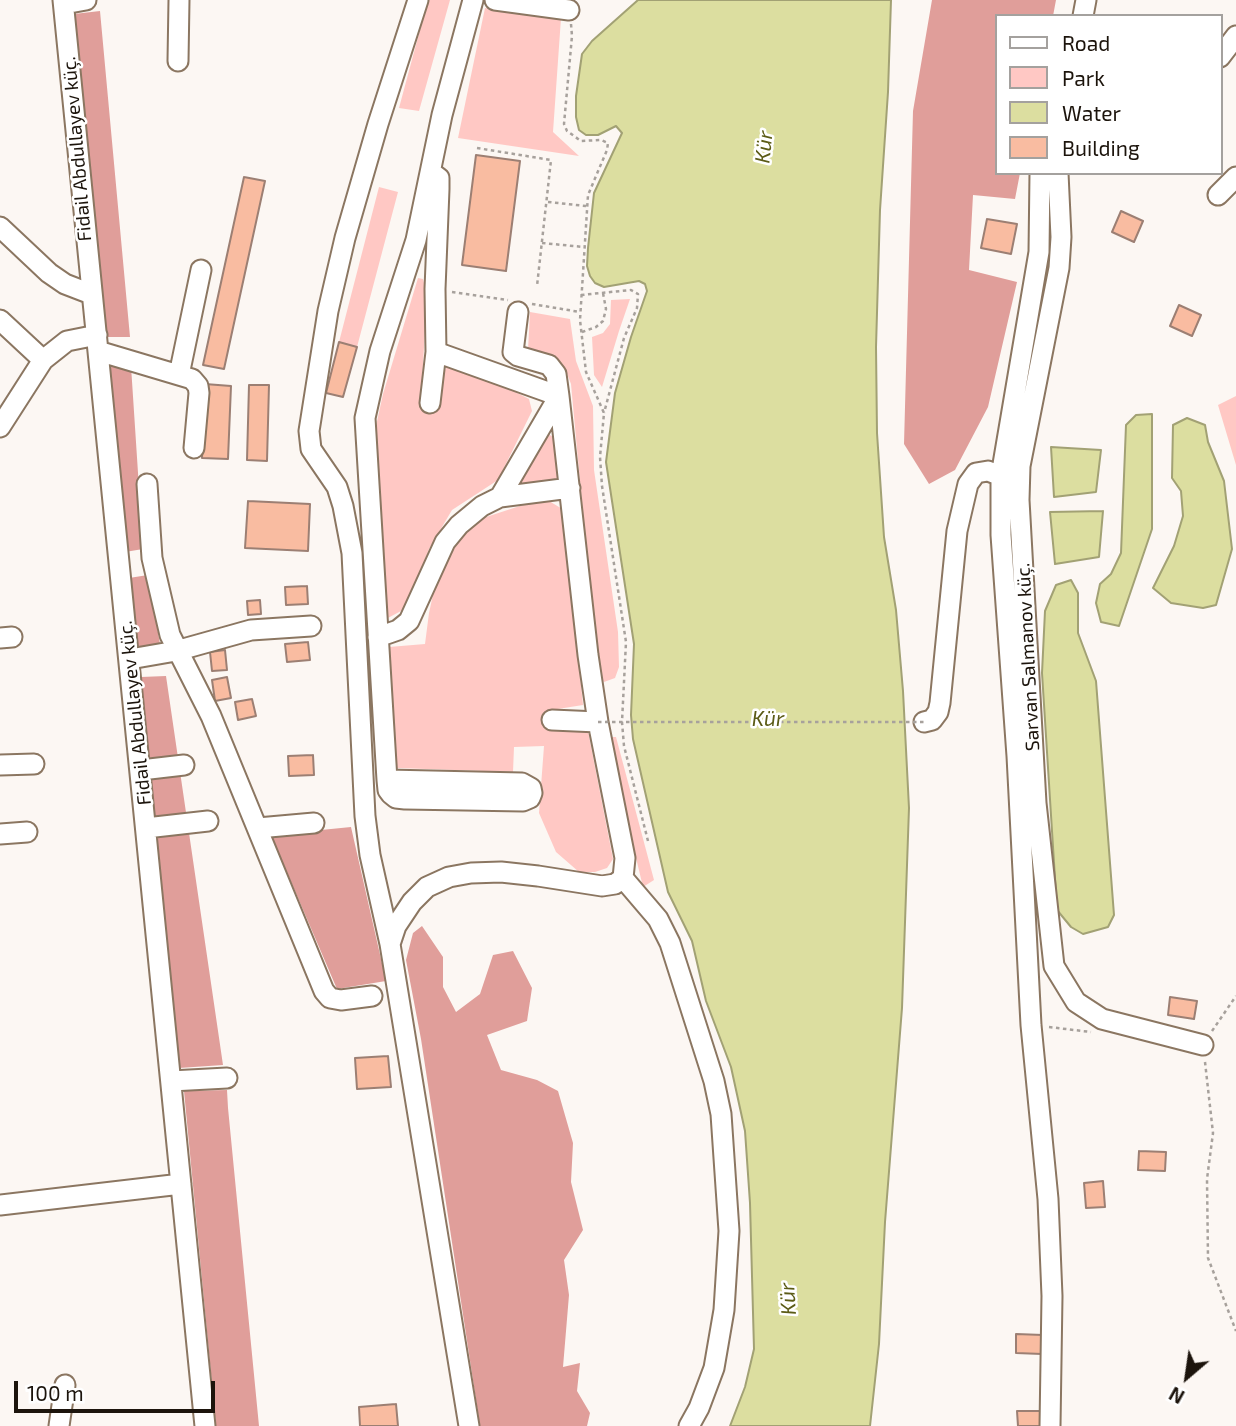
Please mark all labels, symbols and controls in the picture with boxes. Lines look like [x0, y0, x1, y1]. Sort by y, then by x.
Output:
legend [995, 14, 1222, 175]
text: Road [1062, 30, 1110, 55]
street label: Fidail Abdullayev küç. [58, 56, 96, 242]
text: Park [1062, 65, 1105, 90]
text: Water [1062, 100, 1121, 125]
water label: Kür [750, 129, 778, 165]
text: Building [1062, 135, 1140, 160]
street label: Sarvan Salmanov küç. [1012, 562, 1044, 752]
street label: Fidail Abdullayev küç. [114, 620, 156, 806]
water label: Kür [752, 706, 784, 732]
water label: Kür [774, 1282, 802, 1316]
north arrow [1152, 1342, 1222, 1412]
scale bar [18, 1366, 219, 1410]
text: 100 m [27, 1380, 84, 1405]
text: N [1165, 1382, 1188, 1409]

